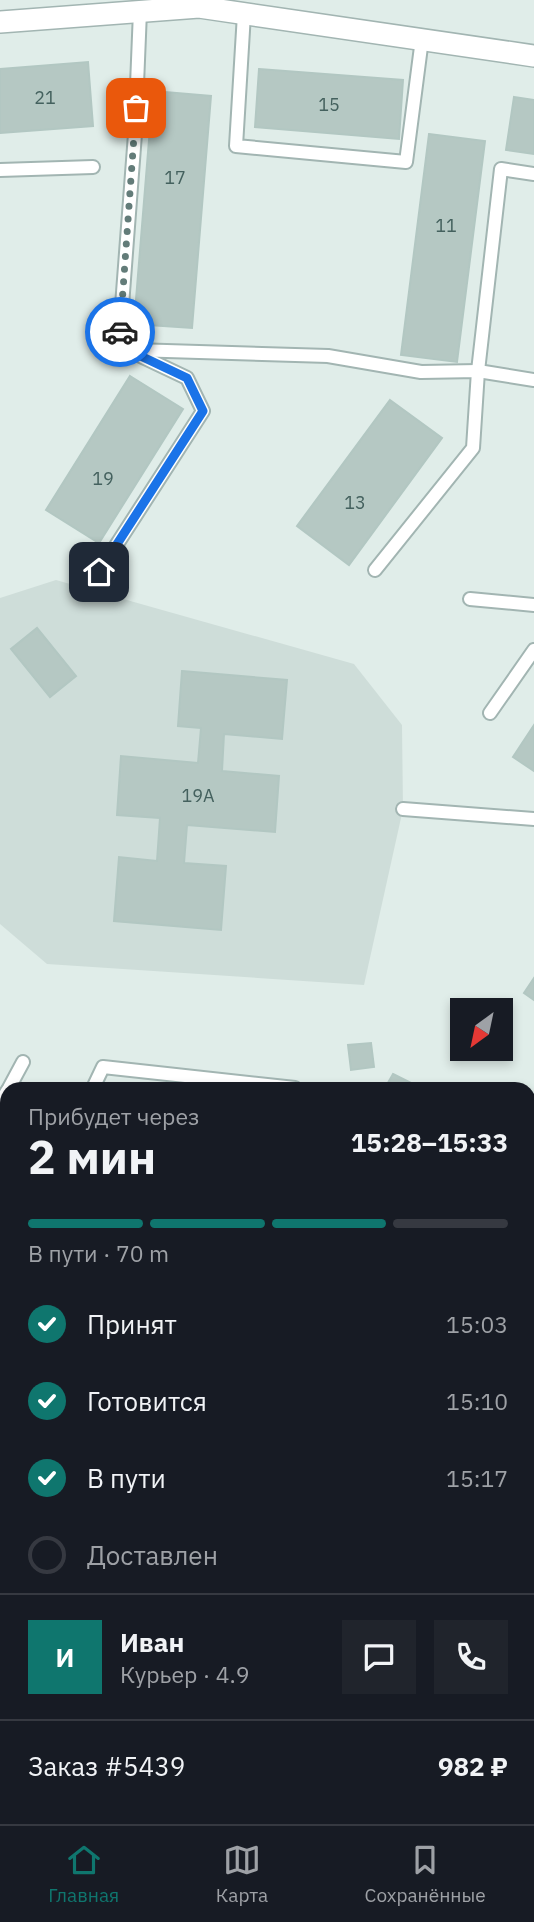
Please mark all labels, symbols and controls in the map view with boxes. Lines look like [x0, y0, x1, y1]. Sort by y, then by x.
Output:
pin [106, 78, 166, 138]
house number: 21 [34, 86, 56, 109]
icon: bag [117, 89, 155, 127]
house number: 15 [318, 93, 340, 116]
house number: 17 [164, 166, 186, 189]
house number: 11 [435, 214, 457, 237]
courier [85, 297, 155, 367]
icon: car [101, 313, 139, 351]
house number: 19 [92, 467, 114, 490]
house number: 13 [344, 491, 366, 514]
pin [69, 542, 129, 602]
icon: home [80, 553, 118, 591]
house number: 19А [181, 784, 215, 807]
north arrow [450, 998, 513, 1060]
map controls [450, 998, 513, 1061]
text: Прибудет через [28, 1101, 200, 1131]
text: 15:28–15:33 [351, 1125, 508, 1159]
text: 2 мин [28, 1127, 156, 1187]
text: В пути · 70 m [28, 1238, 169, 1268]
icon: check [28, 1305, 66, 1343]
text: Принят [87, 1307, 177, 1341]
text: 15:03 [446, 1309, 508, 1339]
icon: check [28, 1382, 66, 1420]
text: Готовится [87, 1384, 207, 1418]
text: 15:10 [446, 1386, 508, 1416]
icon: check [28, 1459, 66, 1497]
text: В пути [87, 1461, 166, 1495]
text: 15:17 [446, 1463, 508, 1493]
text: Доставлен [87, 1538, 218, 1572]
button: chat [342, 1620, 416, 1694]
button: phone [434, 1620, 508, 1694]
text: Иван [120, 1625, 185, 1659]
text: И [56, 1640, 74, 1674]
text: Курьер · 4.9 [120, 1659, 250, 1689]
text: Заказ #5439 [28, 1749, 185, 1783]
text: 982 ₽ [438, 1749, 508, 1783]
tab: Главная [48, 1841, 119, 1907]
tab: Карта [216, 1841, 268, 1907]
tab: Сохранённые [365, 1841, 486, 1907]

